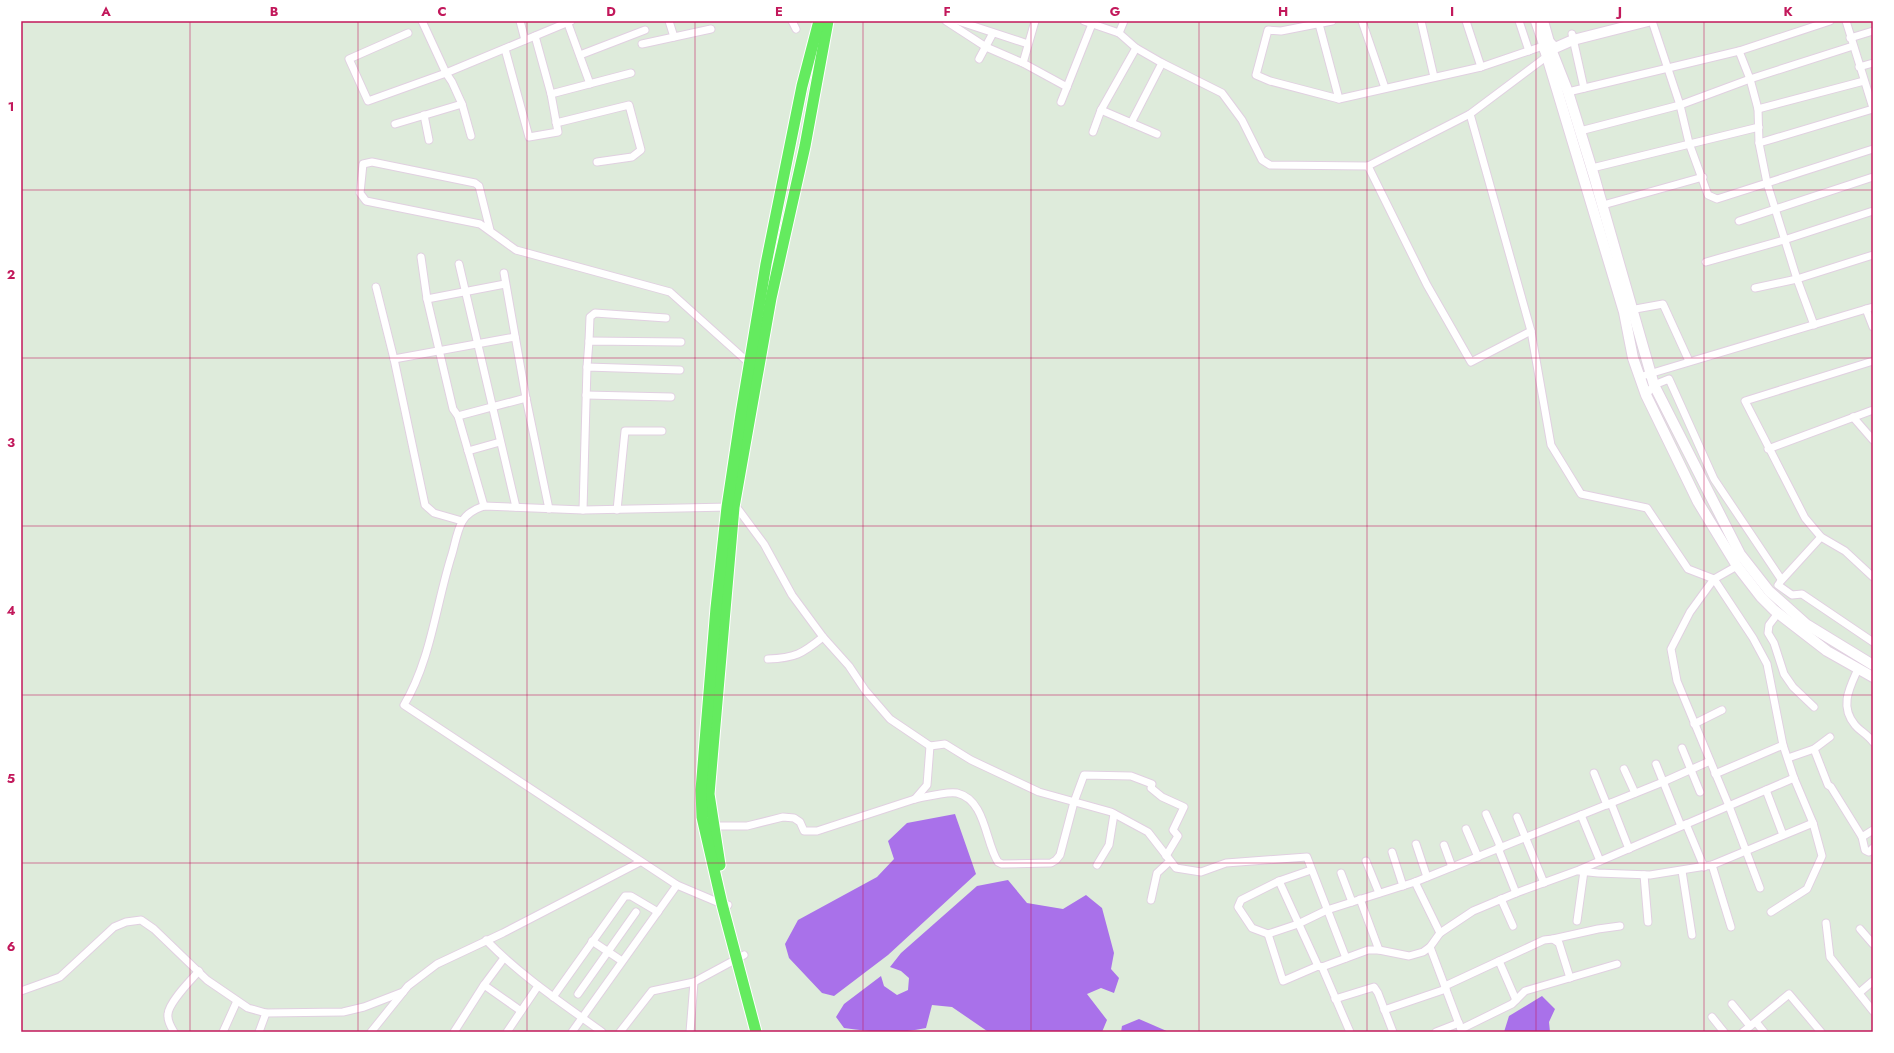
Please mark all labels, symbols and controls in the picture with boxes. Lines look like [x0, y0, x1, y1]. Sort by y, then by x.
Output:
text: A [100, 2, 111, 21]
text: B [270, 2, 279, 21]
text: C [437, 2, 447, 21]
text: D [606, 2, 616, 21]
text: E [775, 2, 783, 21]
text: F [943, 2, 951, 21]
text: G [1110, 2, 1121, 21]
text: H [1278, 2, 1288, 21]
text: I [1450, 2, 1454, 21]
text: J [1615, 2, 1622, 21]
text: K [1783, 2, 1793, 21]
text: 1 [8, 97, 14, 116]
text: 2 [7, 265, 15, 284]
text: 3 [7, 433, 15, 452]
text: 4 [6, 601, 16, 620]
text: 5 [7, 769, 15, 788]
text: 6 [7, 937, 16, 956]

